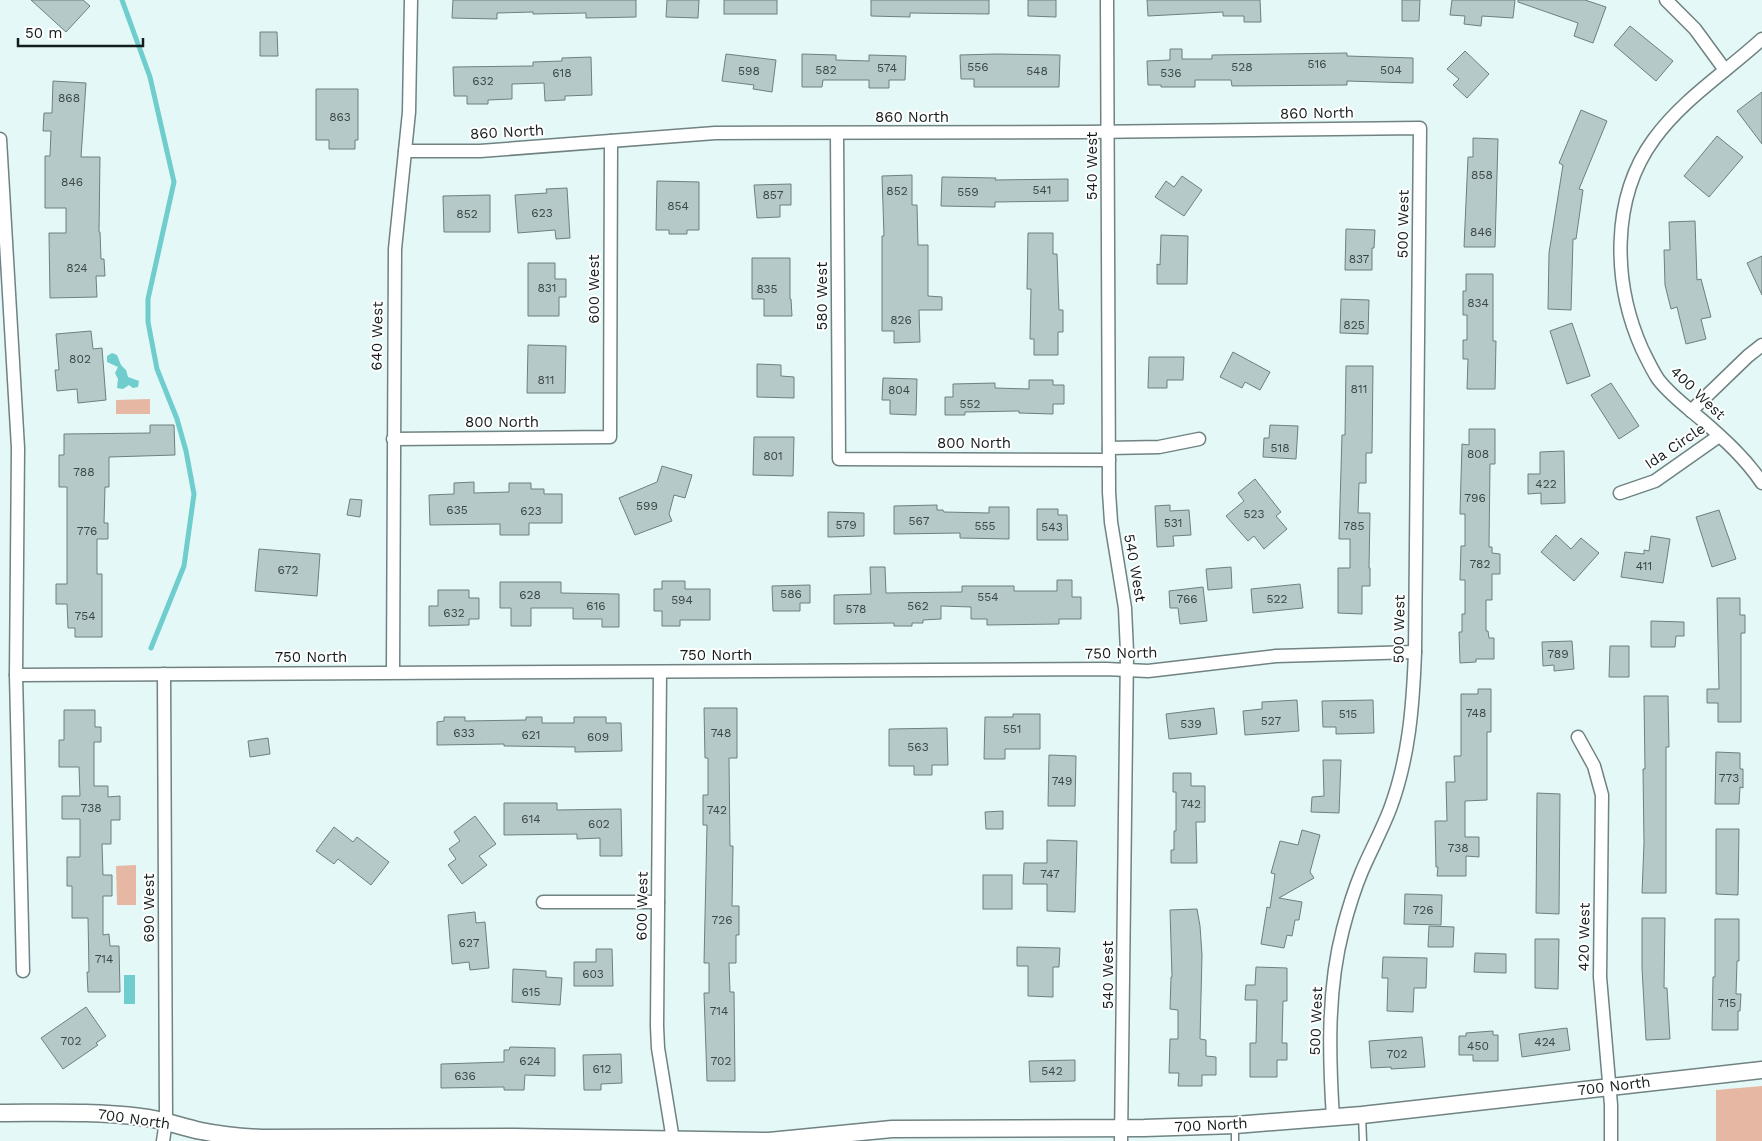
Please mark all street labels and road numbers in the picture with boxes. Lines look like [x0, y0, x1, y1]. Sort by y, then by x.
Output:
street label: 860 North [1280, 103, 1354, 123]
street label: 860 North [875, 108, 949, 126]
street label: 860 North [470, 121, 544, 143]
street label: 540 West [1083, 131, 1101, 200]
street label: 500 West [1393, 189, 1413, 259]
street label: 600 West [585, 254, 603, 324]
street label: 580 West [813, 261, 831, 330]
street label: 640 West [367, 301, 387, 371]
street label: 400 West [1667, 362, 1730, 424]
street label: 800 North [465, 413, 539, 431]
street label: Ida Circle [1641, 419, 1709, 473]
street label: 800 North [937, 434, 1011, 452]
street label: 540 West [1120, 533, 1150, 604]
street label: 500 West [1389, 594, 1409, 664]
street label: 750 North [1084, 643, 1158, 663]
street label: 750 North [680, 646, 752, 664]
street label: 750 North [275, 648, 347, 666]
street label: 600 West [632, 870, 652, 941]
street label: 690 West [140, 873, 158, 943]
street label: 420 West [1574, 902, 1594, 972]
street label: 540 West [1099, 940, 1117, 1009]
street label: 500 West [1306, 986, 1326, 1056]
street label: 700 North [1577, 1073, 1651, 1099]
street label: 700 North [97, 1105, 171, 1133]
street label: 700 North [1174, 1114, 1248, 1136]

